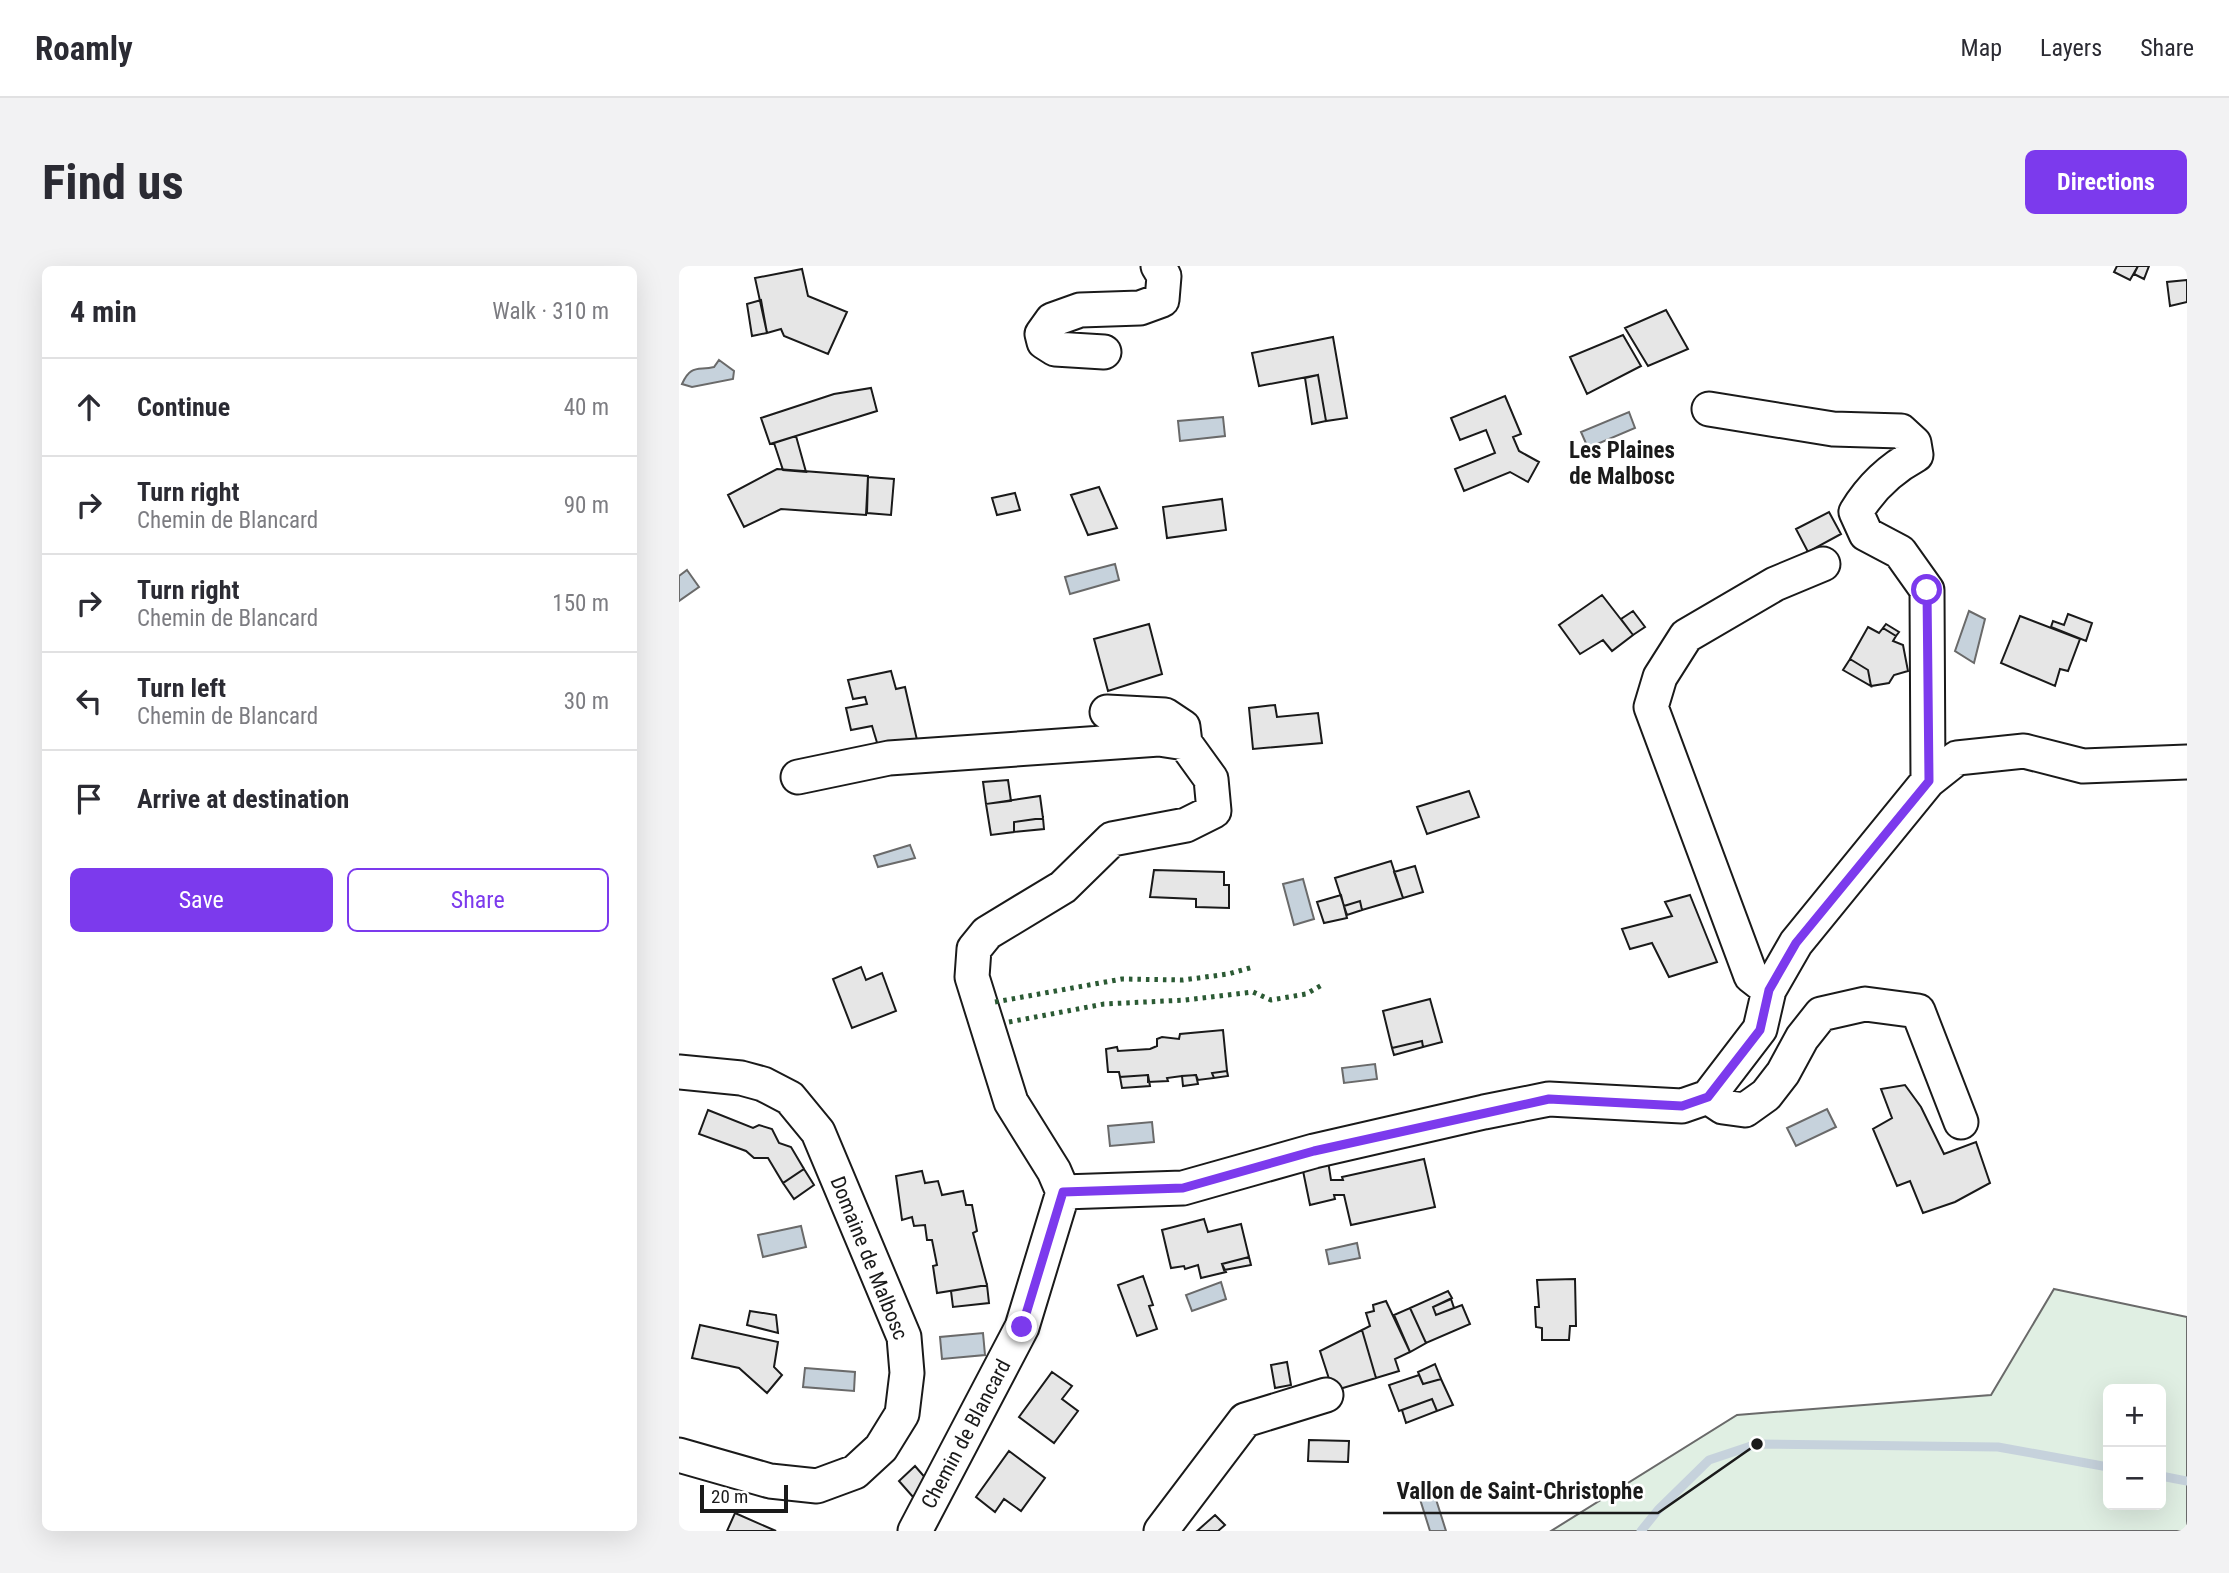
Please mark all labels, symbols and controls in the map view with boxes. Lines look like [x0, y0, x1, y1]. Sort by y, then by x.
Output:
text: Roamly [35, 29, 133, 68]
text: Map [1961, 34, 2002, 62]
text: Layers [2040, 34, 2102, 62]
text: Share [2140, 34, 2194, 62]
button: Directions [2025, 150, 2187, 214]
text: Find us [42, 154, 184, 211]
text: 4 min [70, 294, 137, 329]
text: Walk · 310 m [492, 298, 609, 325]
icon: ahead [70, 388, 108, 426]
text: Continue [137, 392, 230, 422]
text: 40 m [564, 394, 609, 421]
district label: Les Plaines de Malbosc [1569, 437, 1675, 490]
text: Turn right [137, 477, 239, 507]
icon: right [70, 486, 108, 524]
text: 90 m [564, 492, 609, 519]
text: Chemin de Blancard [137, 507, 318, 534]
route start [1911, 574, 1942, 605]
text: Turn right [137, 575, 239, 605]
icon: right [70, 584, 108, 622]
text: 150 m [552, 590, 609, 617]
text: Chemin de Blancard [137, 605, 318, 632]
text: Turn left [137, 673, 226, 703]
icon: left [70, 682, 108, 720]
text: 30 m [564, 688, 609, 715]
text: Chemin de Blancard [137, 703, 318, 730]
icon: arrive [70, 780, 108, 818]
text: Arrive at destination [137, 784, 349, 814]
button: Save [70, 868, 333, 932]
button: Share [347, 868, 609, 932]
street label: Domaine de Malbosc [825, 1173, 913, 1343]
route end [1006, 1311, 1037, 1342]
street label: Chemin de Blancard [917, 1355, 1015, 1513]
map controls [2103, 1384, 2166, 1510]
button: + [2103, 1384, 2166, 1447]
button: − [2103, 1447, 2166, 1510]
callout: Vallon de Saint-Christophe [1383, 1469, 1658, 1513]
text: Vallon de Saint-Christophe [1397, 1478, 1643, 1505]
scale bar [700, 1482, 787, 1514]
text: 20 m [711, 1485, 748, 1508]

